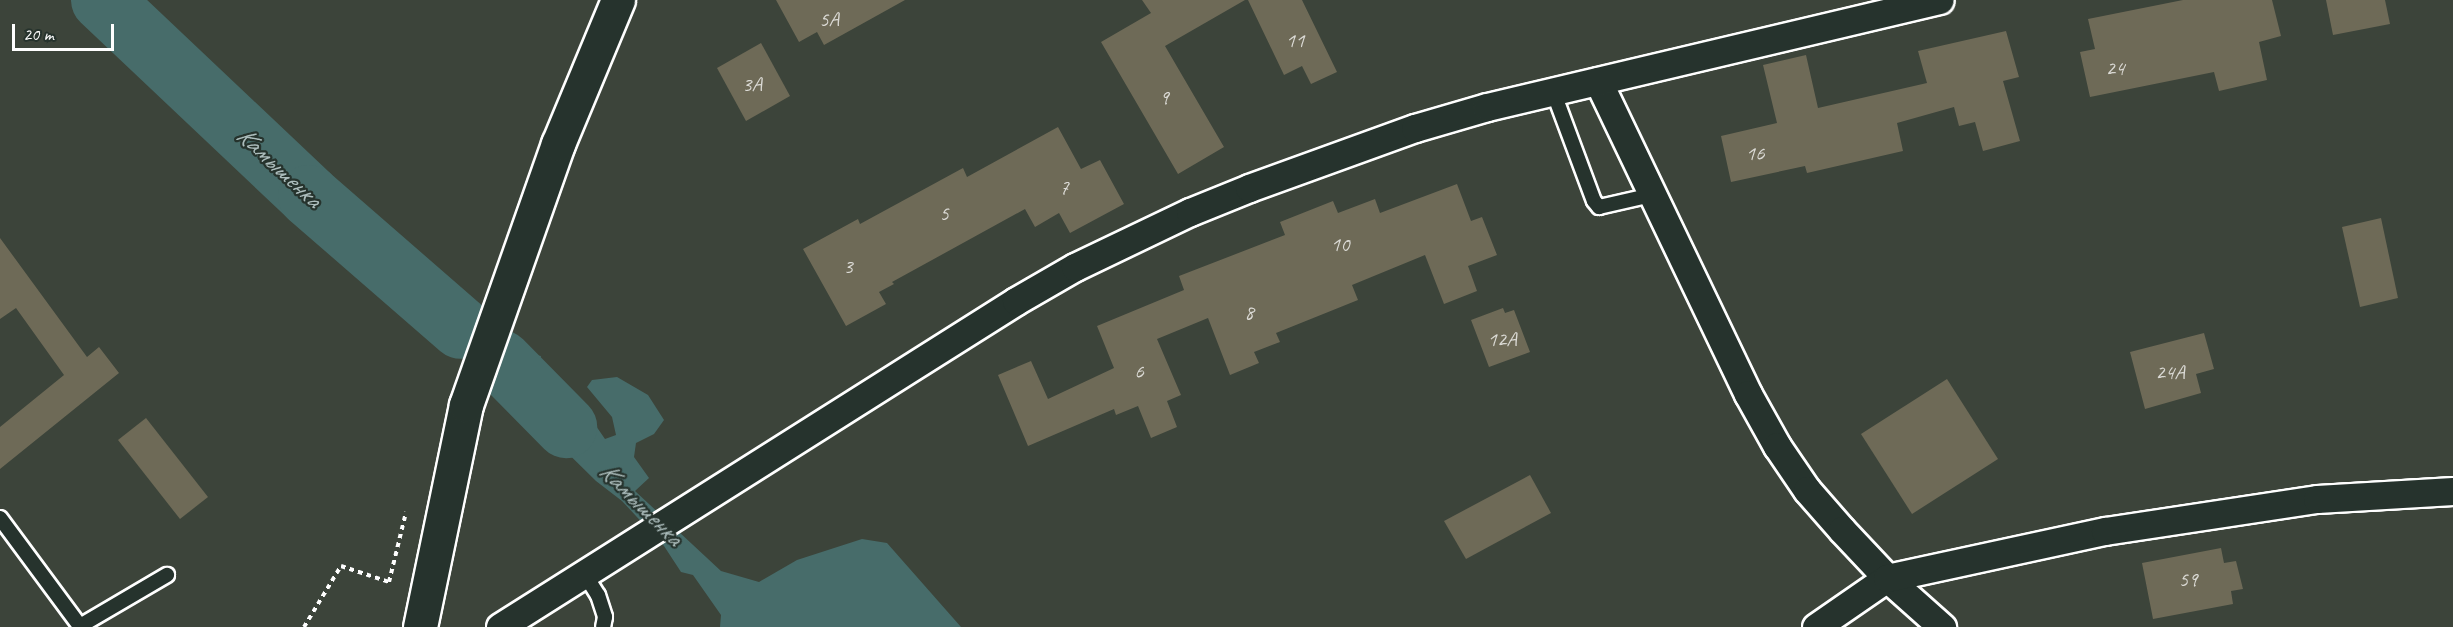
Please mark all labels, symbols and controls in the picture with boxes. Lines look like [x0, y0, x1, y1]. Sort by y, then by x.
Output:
house number: 5А [819, 6, 839, 32]
scale bar [15, 12, 117, 50]
text: 20 m [23, 23, 54, 45]
house number: 11 [1286, 27, 1304, 53]
house number: 24 [2106, 55, 2124, 81]
house number: 3А [742, 71, 762, 97]
house number: 9 [1159, 84, 1169, 110]
water label: Камышенка [230, 120, 328, 214]
house number: 16 [1746, 140, 1764, 166]
house number: 7 [1059, 174, 1069, 200]
house number: 5 [939, 200, 949, 226]
house number: 10 [1331, 231, 1349, 257]
house number: 3 [843, 253, 853, 279]
house number: 8 [1244, 299, 1254, 325]
house number: 12А [1487, 326, 1517, 352]
house number: 6 [1134, 358, 1144, 384]
house number: 24А [2155, 359, 2185, 385]
water label: Камышенка [593, 456, 689, 552]
house number: 59 [2179, 566, 2197, 592]

